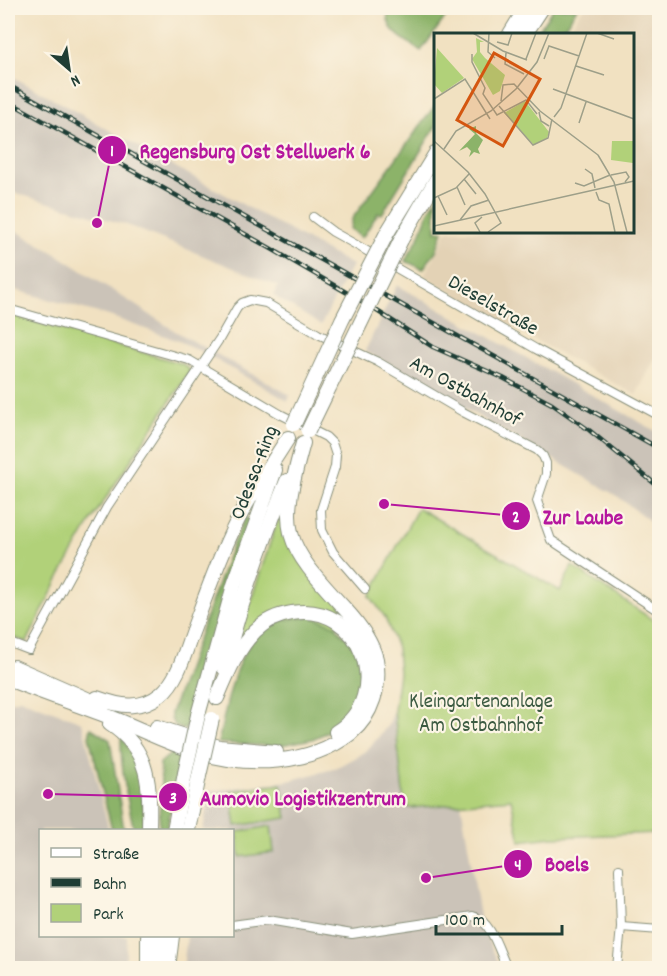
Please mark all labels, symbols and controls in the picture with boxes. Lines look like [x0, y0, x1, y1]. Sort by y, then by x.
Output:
inset map [434, 33, 634, 232]
north arrow [39, 39, 99, 99]
text: N [66, 68, 84, 92]
callout: Regensburg Ost Stellwerk 6 [97, 130, 382, 170]
text: Regensburg Ost Stellwerk 6 [140, 138, 371, 169]
text: 1 [110, 140, 114, 165]
street label: Dieselstraße [442, 268, 543, 345]
street label: Am Ostbahnhof [403, 349, 527, 436]
street label: Odessa-Ring [224, 422, 288, 525]
callout: Zur Laube [501, 496, 635, 536]
text: Zur Laube [543, 504, 624, 535]
text: 2 [512, 506, 520, 531]
park label: Kleingartenanlage Am Ostbahnhof [409, 688, 553, 742]
callout: Aumovio Logistikzentrum [158, 777, 418, 817]
text: Aumovio Logistikzentrum [200, 785, 406, 816]
text: 3 [169, 787, 177, 812]
legend [39, 829, 234, 937]
text: Straße [93, 843, 139, 868]
callout: Boels [503, 844, 601, 884]
text: Boels [545, 851, 589, 882]
text: 4 [514, 854, 522, 879]
text: Bahn [93, 873, 127, 898]
scale bar [436, 898, 562, 936]
text: Park [93, 903, 124, 928]
text: 100 m [445, 909, 485, 934]

